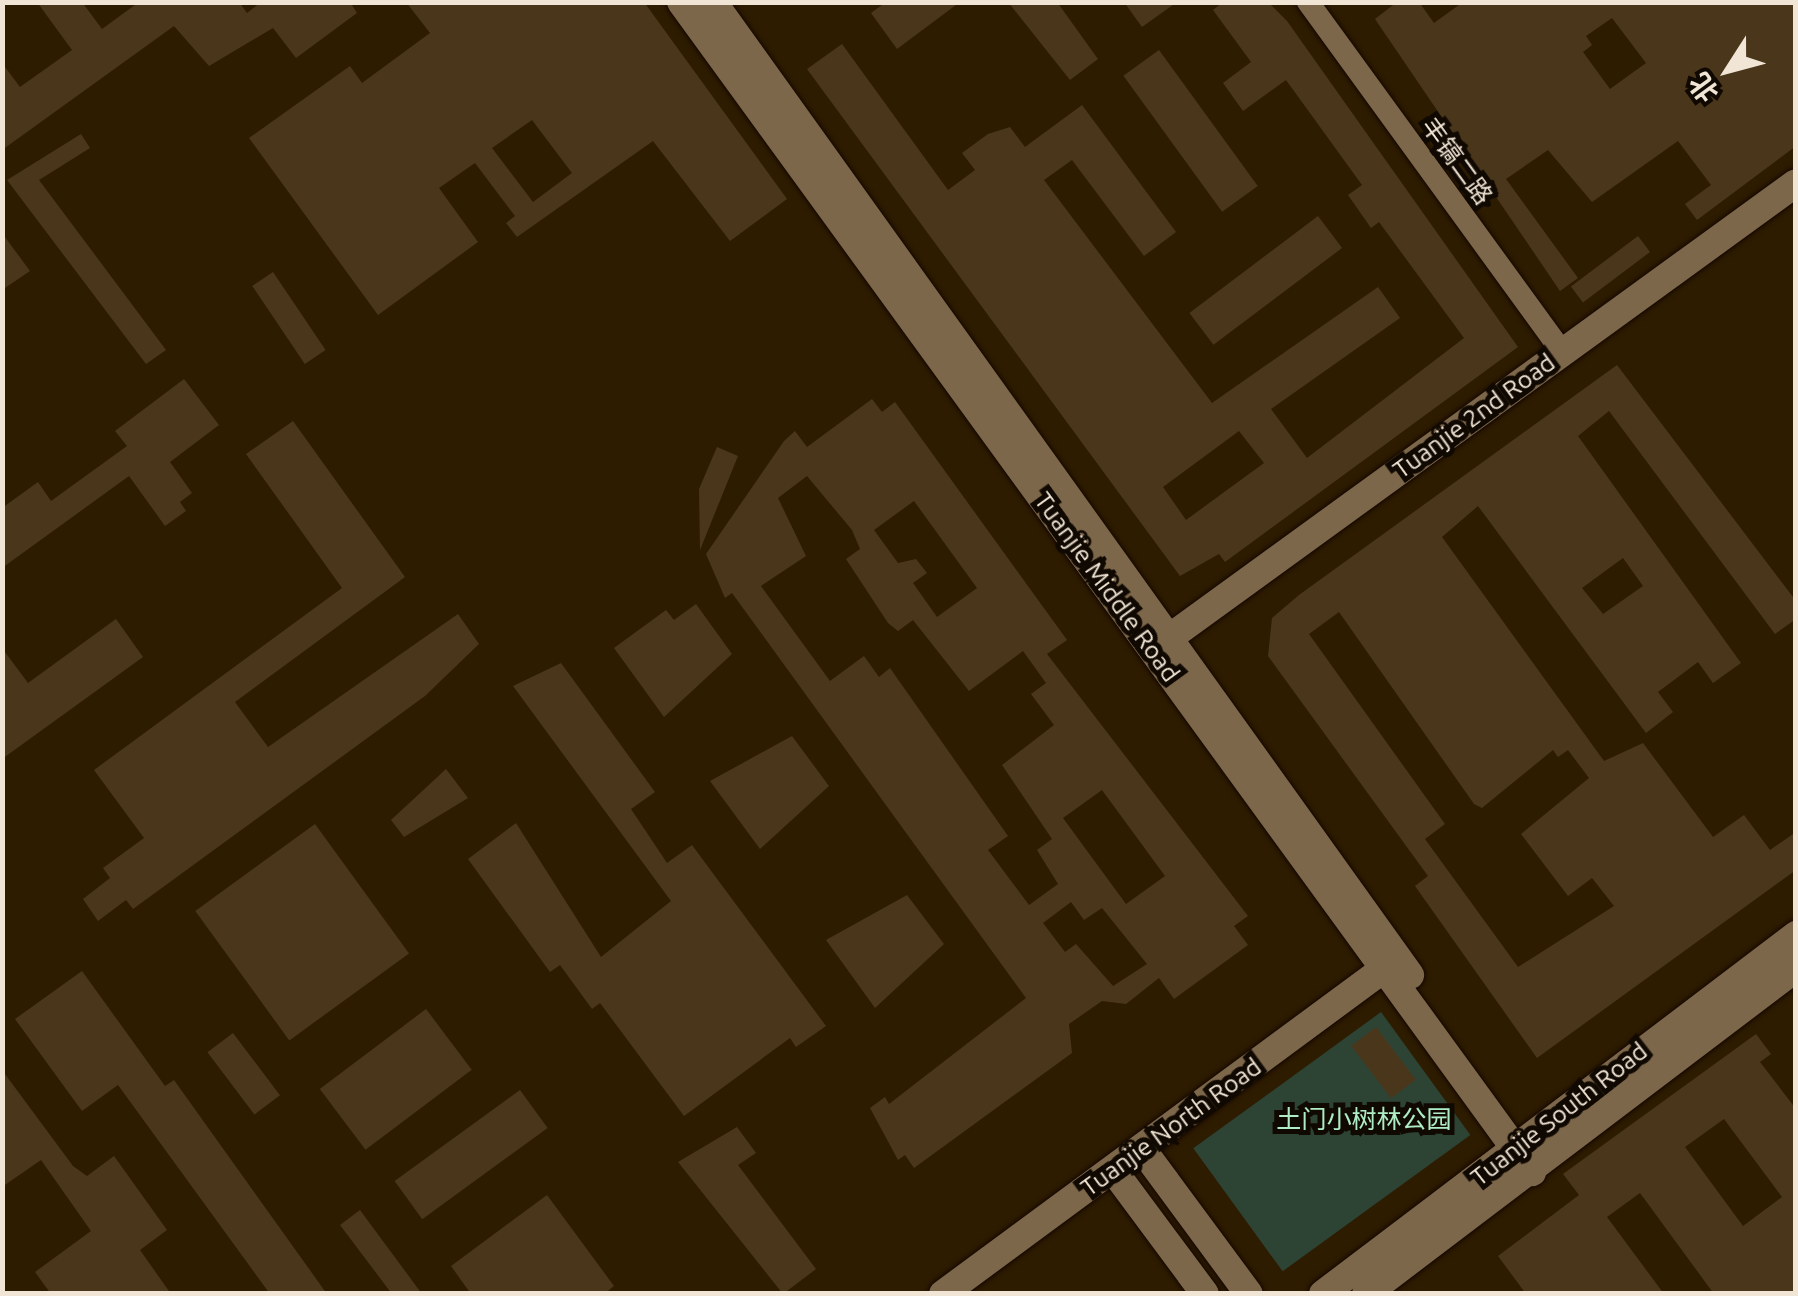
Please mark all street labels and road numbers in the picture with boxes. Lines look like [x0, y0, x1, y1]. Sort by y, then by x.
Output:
street label: 丰镐二路 [1415, 112, 1499, 210]
street label: Tuanjie 2nd Road [1387, 347, 1561, 485]
street label: Tuanjie Middle Road [1028, 486, 1186, 688]
street label: Tuanjie South Road [1465, 1036, 1653, 1192]
street label: Tuanjie North Road [1075, 1051, 1267, 1203]

